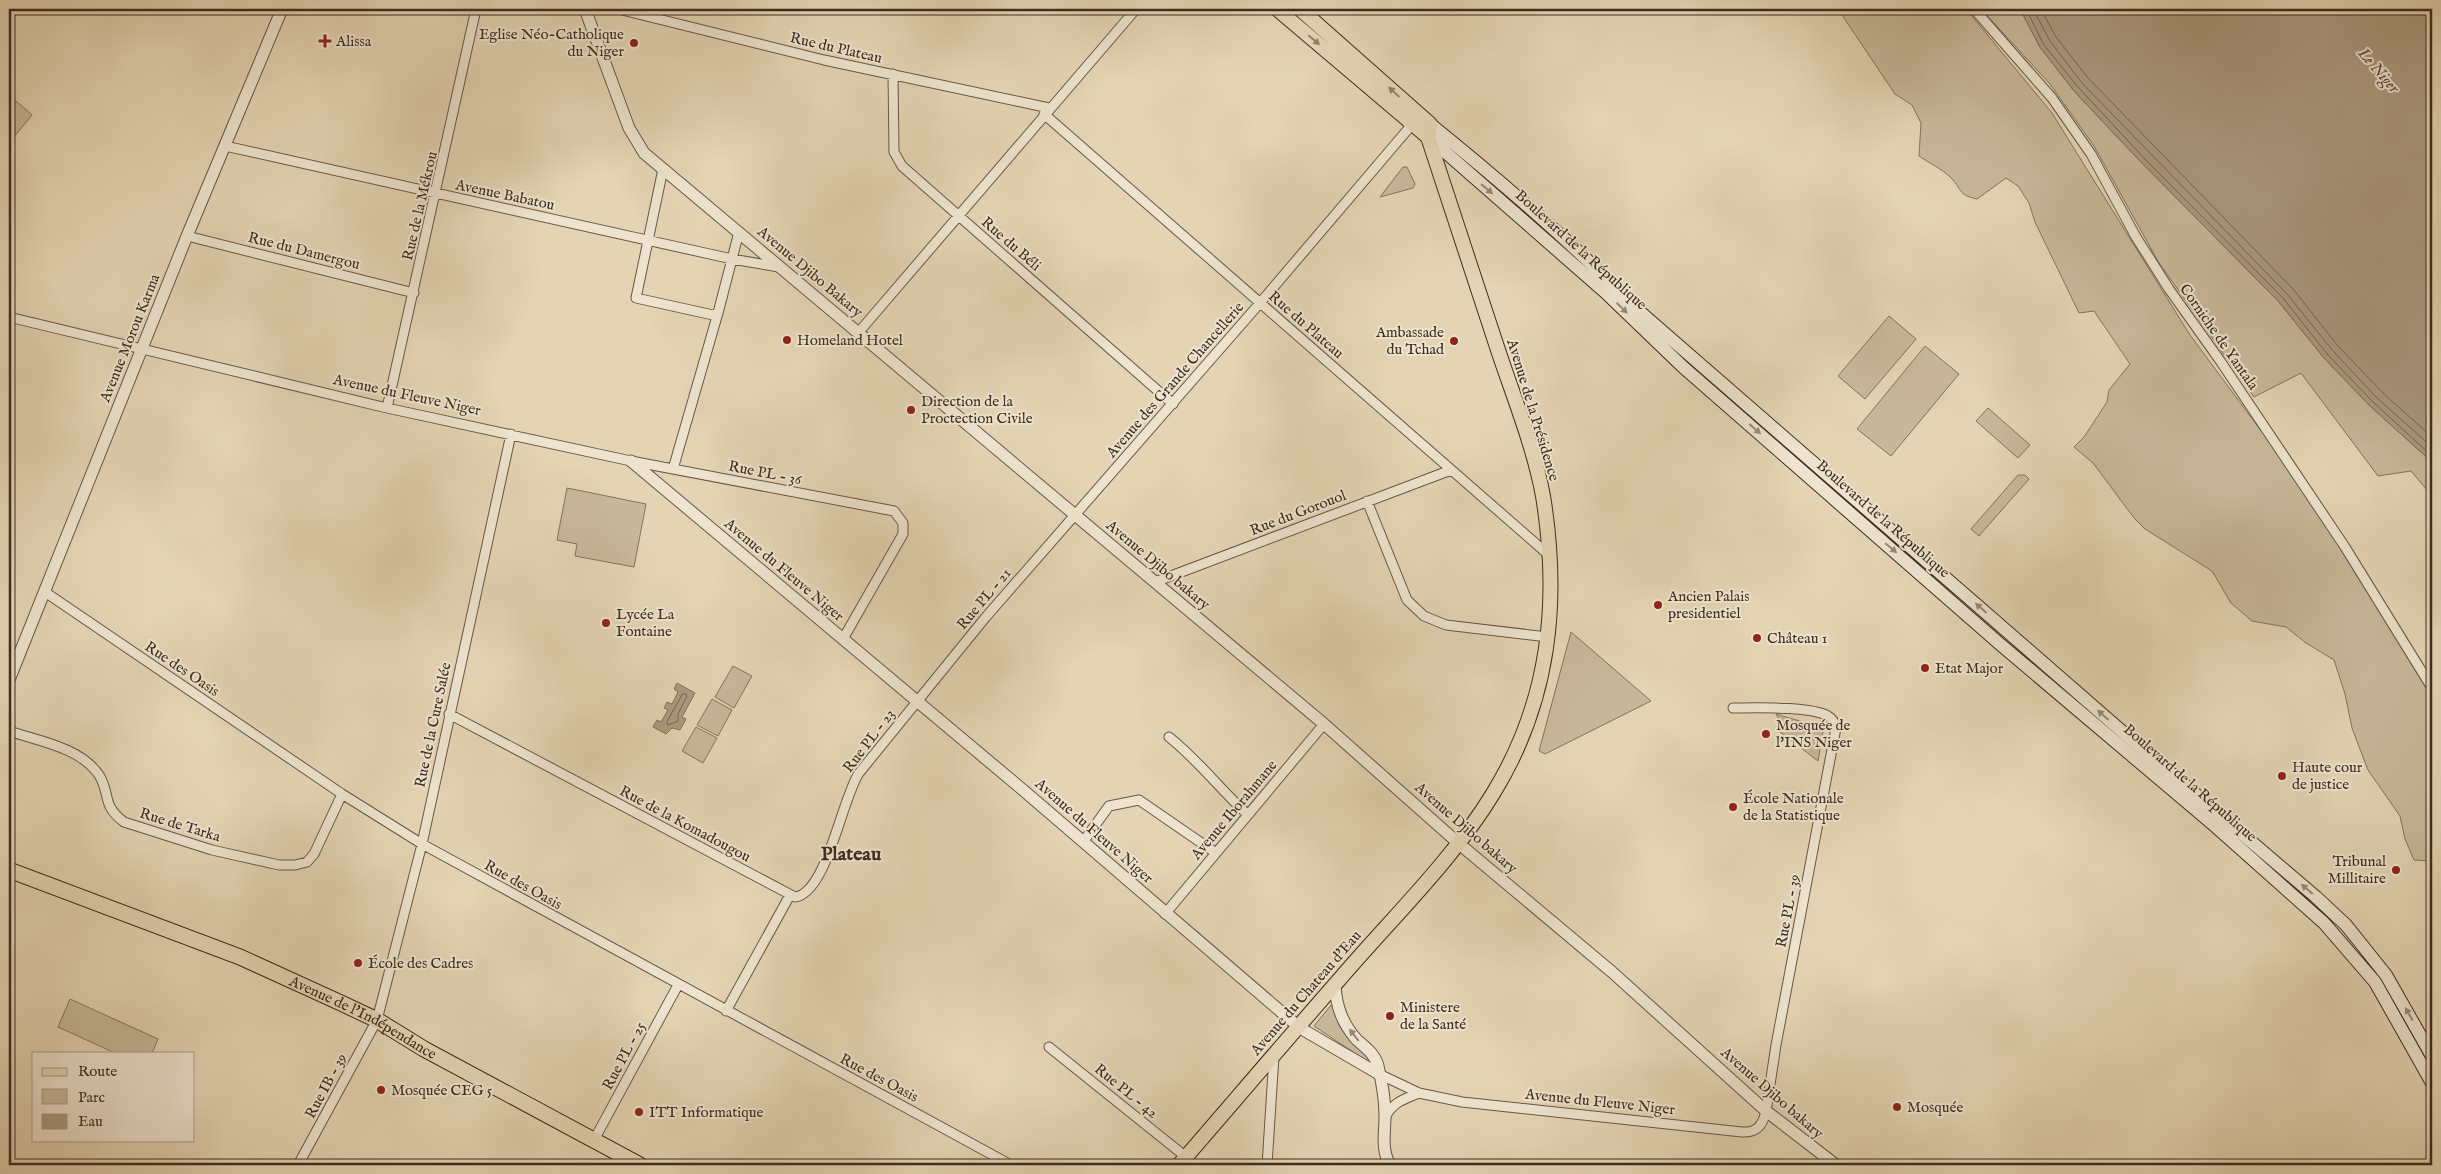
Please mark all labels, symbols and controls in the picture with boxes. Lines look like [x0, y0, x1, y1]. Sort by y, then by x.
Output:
place label: Eglise Néo-Catholique du Niger [479, 25, 624, 61]
street label: Rue du Plateau [788, 28, 884, 68]
place label: Alissa [335, 32, 372, 51]
marker: Alissa [318, 34, 332, 48]
one-way arrow [1308, 35, 1321, 46]
marker: Eglise Néo-Catholique du Niger [628, 37, 640, 49]
water label: Le Niger [2352, 43, 2404, 99]
one-way arrow [1388, 86, 1400, 97]
street label: Rue de la Mékrou [398, 149, 442, 262]
street label: Avenue Babatou [453, 175, 557, 215]
one-way arrow [1481, 183, 1493, 195]
street label: Boulevard de la République [1511, 186, 1651, 314]
street label: Rue du Béli [977, 213, 1045, 275]
street label: Avenue Djibo Bakary [753, 222, 867, 322]
street label: Rue du Damergou [246, 228, 362, 274]
street label: Avenue Morou Karma [95, 271, 165, 406]
street label: Corniche de Yantala [2175, 280, 2263, 394]
street label: Rue du Plateau [1264, 287, 1348, 363]
street label: Avenue des Grande Chancellerie [1101, 298, 1248, 463]
one-way arrow [1616, 302, 1628, 314]
place label: Ambassade du Tchad [1375, 323, 1445, 359]
place label: Homeland Hotel [797, 331, 904, 350]
marker: Homeland Hotel [781, 334, 793, 346]
marker: Ambassade du Tchad [1448, 335, 1460, 347]
street label: Avenue de la Présidence [1502, 336, 1564, 483]
street label: Avenue du Fleuve Niger [330, 370, 483, 420]
place label: Direction de la Proctection Civile [921, 392, 1033, 428]
marker: Direction de la Proctection Civile [905, 404, 917, 416]
one-way arrow [1749, 423, 1761, 435]
street label: Boulevard de la République [1812, 456, 1954, 582]
street label: Rue PL - 36 [727, 457, 804, 490]
street label: Rue du Gorouol [1247, 486, 1350, 540]
street label: Avenue du Fleuve Niger [719, 514, 848, 626]
street label: Avenue Djibo bakary [1101, 515, 1214, 614]
one-way arrow [1884, 542, 1897, 553]
street label: Rue PL - 21 [953, 564, 1015, 634]
place label: Ancien Palais presidentiel [1667, 587, 1750, 623]
marker: Ancien Palais presidentiel [1652, 599, 1664, 611]
one-way arrow [1975, 603, 1987, 614]
place label: Lycée La Fontaine [616, 605, 675, 641]
marker: Lycée La Fontaine [600, 617, 612, 629]
place label: Château 1 [1767, 629, 1827, 648]
marker: Château 1 [1751, 632, 1763, 644]
street label: Rue des Oasis [141, 637, 223, 701]
place label: Etat Major [1935, 659, 2004, 678]
street label: Rue de la Cure Salée [410, 661, 456, 789]
marker: Etat Major [1919, 662, 1931, 674]
street label: Rue PL - 23 [839, 705, 899, 777]
one-way arrow [2097, 709, 2110, 720]
place label: Mosquée de l'INS Niger [1776, 716, 1852, 752]
street label: Boulevard de la République [2119, 720, 2261, 846]
marker: Mosquée de l'INS Niger [1760, 728, 1772, 740]
street label: Avenue Iborahmane [1186, 756, 1281, 865]
place label: Haute cour de justice [2292, 758, 2363, 794]
marker: Haute cour de justice [2276, 770, 2288, 782]
street label: Avenue du Fleuve Niger [1030, 774, 1157, 888]
street label: Avenue Djibo bakary [1410, 778, 1522, 878]
street label: Rue de la Komadougou [616, 781, 754, 867]
place label: École Nationale de la Statistique [1743, 789, 1844, 825]
marker: École Nationale de la Statistique [1727, 801, 1739, 813]
street label: Rue de Tarka [137, 804, 223, 846]
district label: Plateau [821, 842, 882, 867]
place label: Tribunal Millitaire [2328, 852, 2387, 888]
street label: Rue des Oasis [481, 856, 565, 914]
marker: Tribunal Millitaire [2390, 864, 2402, 876]
street label: Rue PL - 39 [1772, 873, 1804, 949]
one-way arrow [2301, 883, 2313, 895]
street label: Avenue du Chateau d'Eau [1246, 926, 1366, 1060]
place label: École des Cadres [368, 954, 473, 973]
marker: École des Cadres [352, 957, 364, 969]
street label: Avenue de l'Indépendance [285, 971, 440, 1064]
place label: Ministere de la Santé [1400, 998, 1466, 1034]
one-way arrow [2405, 1006, 2413, 1021]
marker: Ministere de la Santé [1384, 1010, 1396, 1022]
street label: Rue PL - 25 [598, 1018, 650, 1093]
one-way arrow [1348, 1029, 1359, 1042]
street label: Avenue Djibo bakary [1716, 1043, 1828, 1143]
street label: Rue des Oasis [836, 1049, 922, 1107]
street label: Rue IB - 39 [301, 1050, 351, 1122]
legend [32, 1052, 195, 1142]
street label: Rue PL - 42 [1090, 1060, 1162, 1122]
text: Route [78, 1062, 117, 1081]
place label: Mosquée CEG 5 [391, 1081, 493, 1100]
marker: Mosquée CEG 5 [375, 1084, 387, 1096]
street label: Avenue du Fleuve Niger [1523, 1085, 1676, 1119]
text: Parc [78, 1088, 105, 1107]
place label: Mosquée [1907, 1098, 1963, 1117]
marker: Mosquée [1891, 1101, 1903, 1113]
place label: ITT Informatique [649, 1103, 764, 1122]
marker: ITT Informatique [633, 1106, 645, 1118]
text: Eau [78, 1112, 103, 1131]

